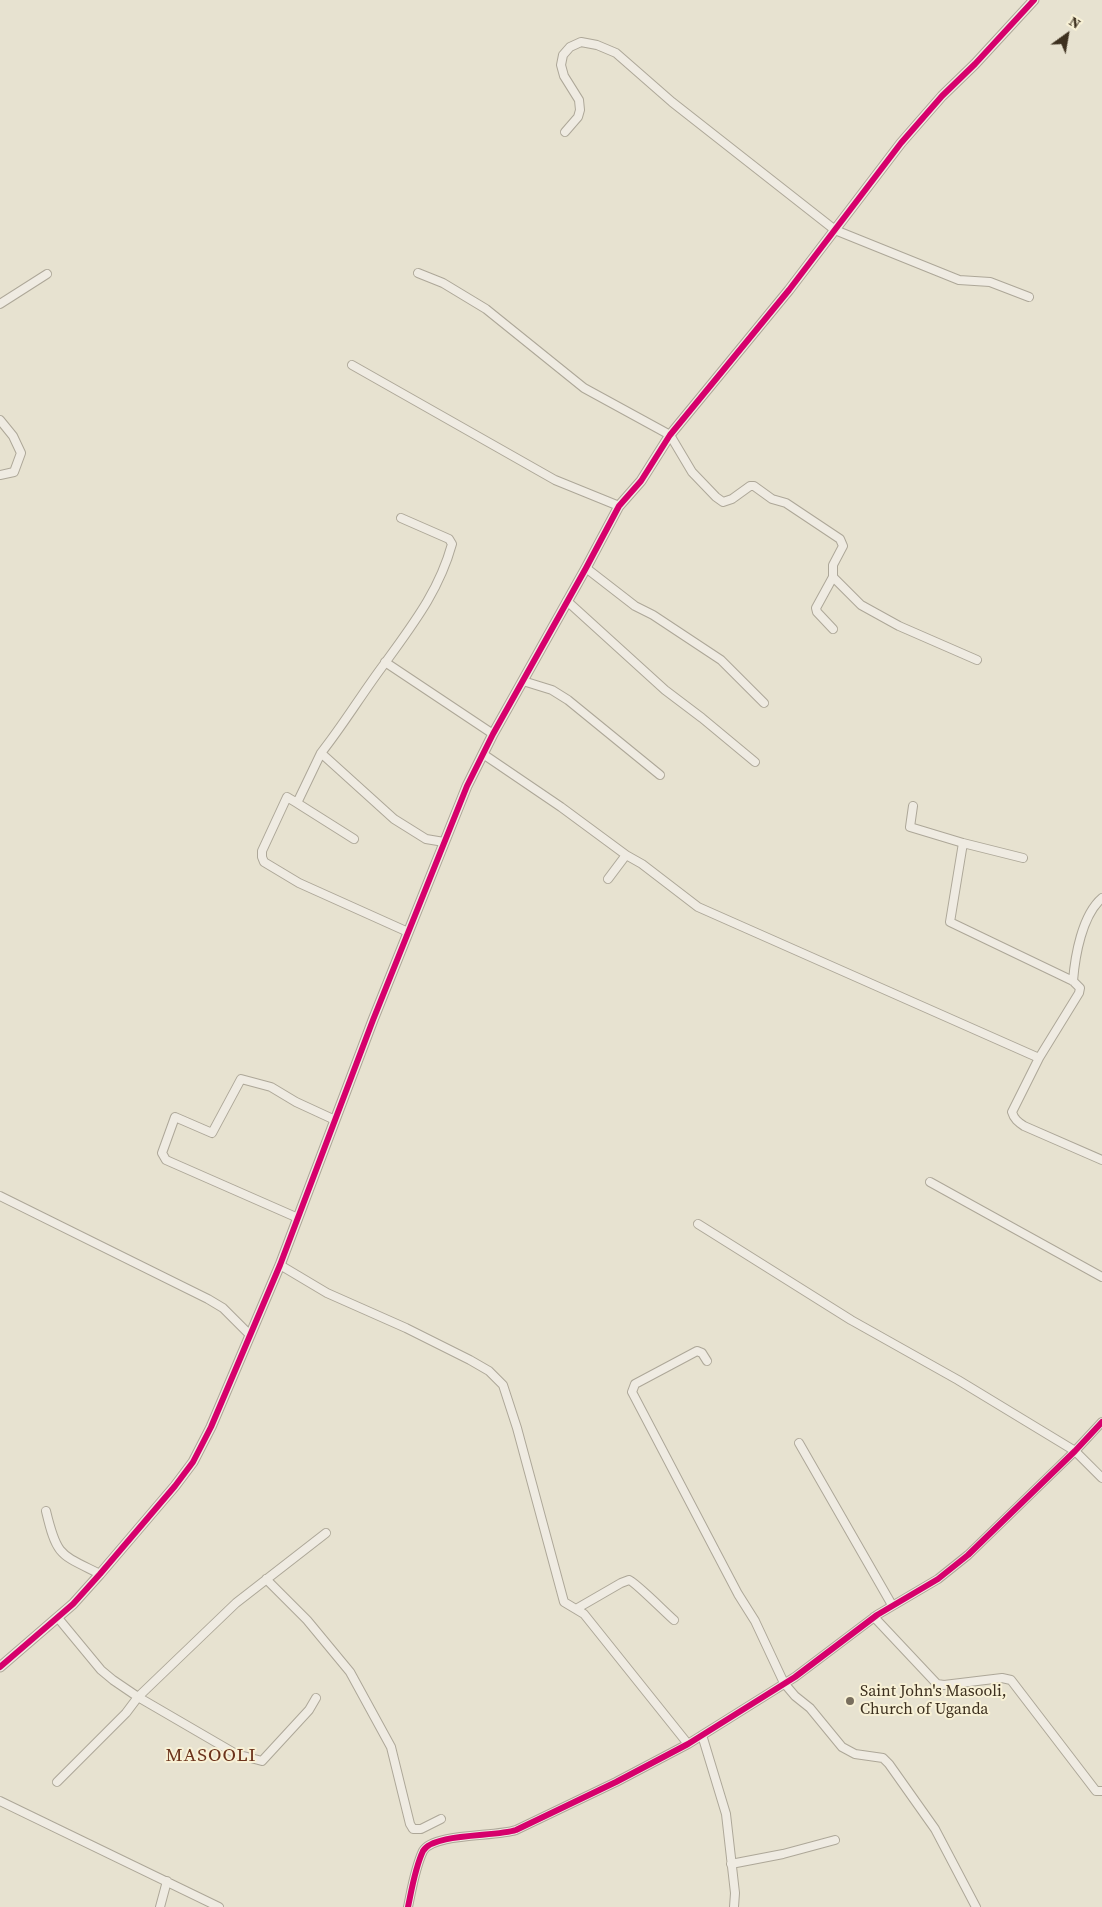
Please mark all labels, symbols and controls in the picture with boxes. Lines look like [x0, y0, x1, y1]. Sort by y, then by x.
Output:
north arrow [1042, 10, 1092, 60]
text: N [1065, 11, 1085, 33]
place label: Saint John's Masooli, Church of Uganda [860, 1682, 1006, 1720]
marker: Saint John's Masooli, Church of Uganda [844, 1695, 856, 1707]
district label: MASOOLI [165, 1745, 257, 1767]

